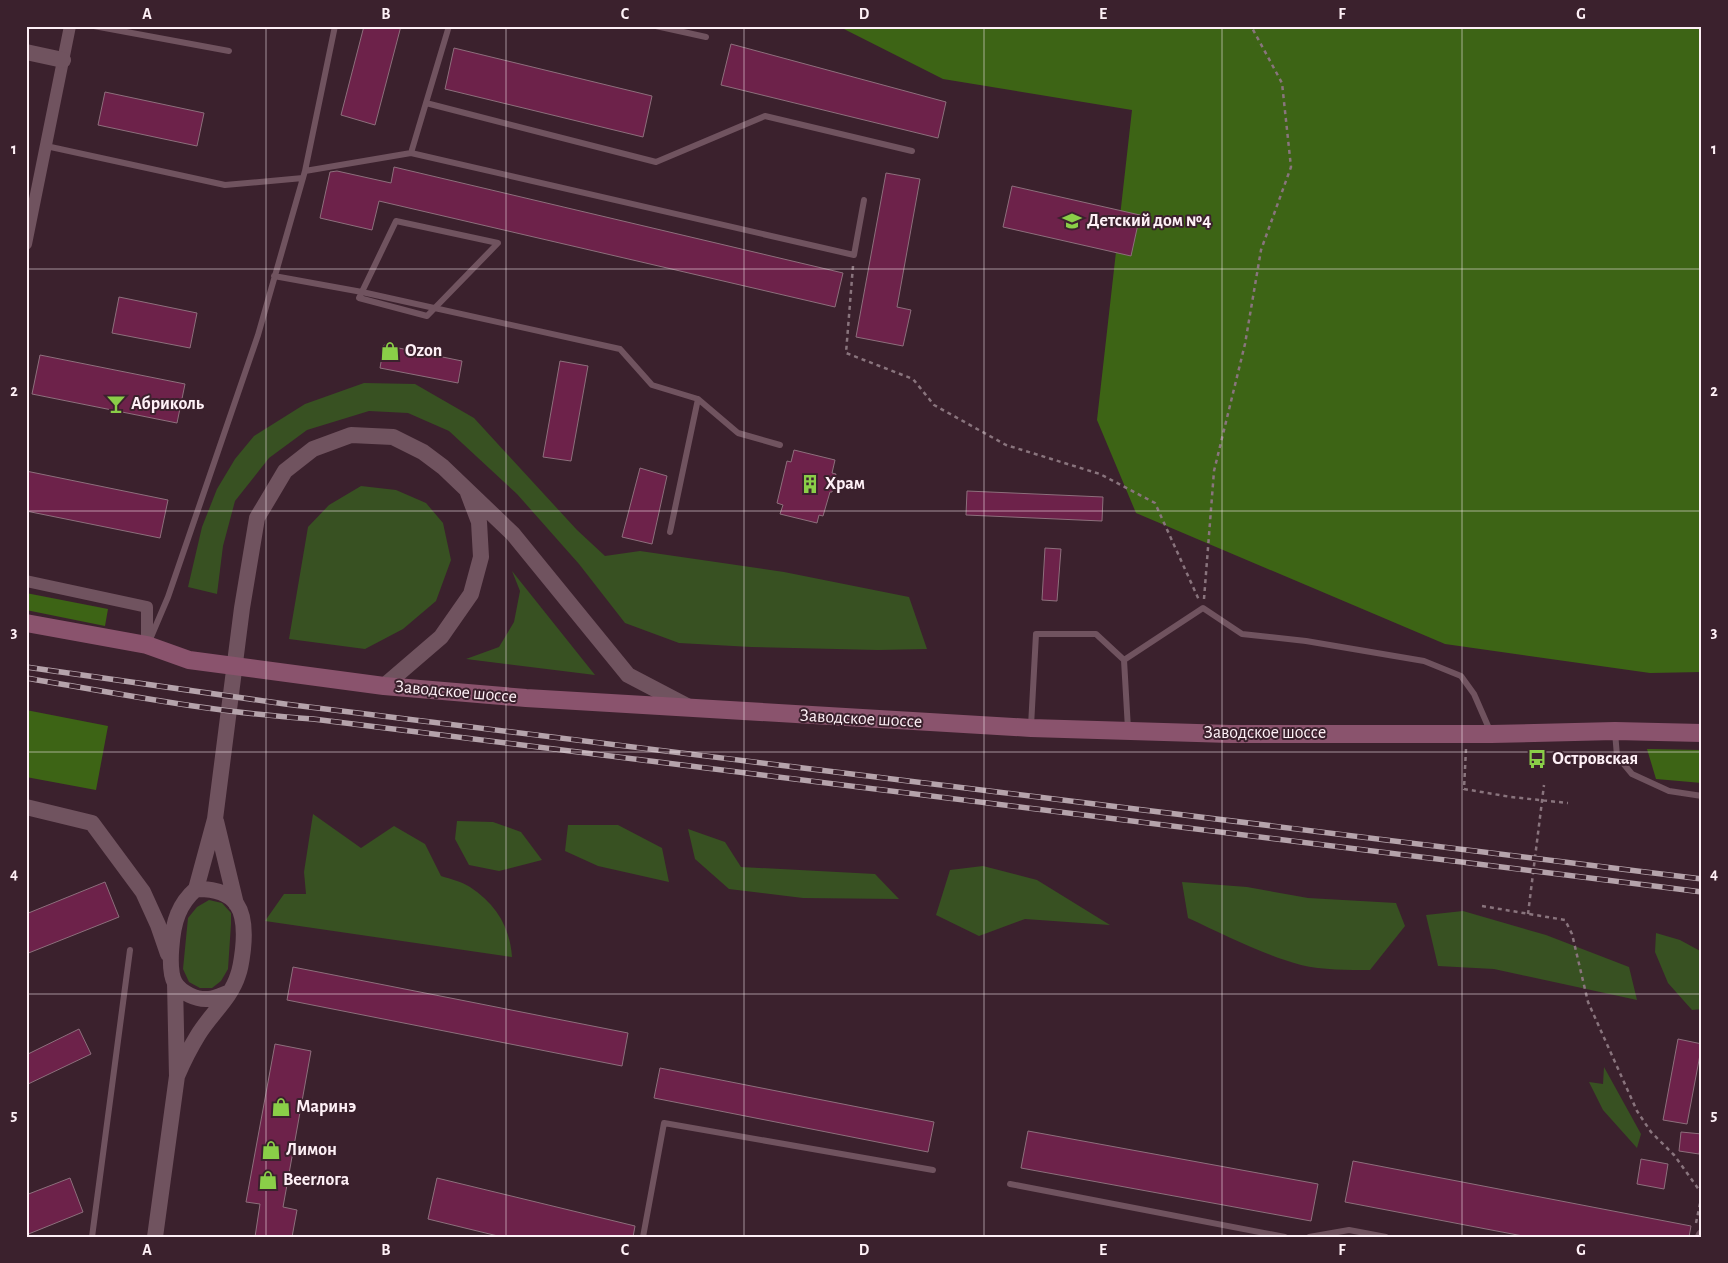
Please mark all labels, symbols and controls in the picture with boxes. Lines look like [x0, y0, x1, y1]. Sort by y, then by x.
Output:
text: A [142, 6, 152, 22]
text: B [381, 6, 391, 22]
text: C [621, 6, 630, 22]
text: D [859, 6, 870, 22]
text: E [1099, 6, 1107, 22]
text: F [1338, 6, 1346, 22]
text: G [1576, 6, 1586, 22]
text: 1 [11, 141, 17, 157]
text: 1 [1711, 141, 1717, 157]
school or university icon: Детский дом №4 [1061, 210, 1083, 232]
place label: Детский дом №4 [1087, 212, 1211, 230]
shop icon: Ozon [379, 340, 401, 362]
place label: Ozon [405, 342, 442, 360]
text: 2 [10, 383, 18, 399]
text: 2 [1710, 383, 1718, 399]
bar icon: Абриколь [105, 393, 127, 415]
place label: Абриколь [131, 395, 205, 413]
building icon: Храм [799, 473, 821, 495]
place label: Храм [825, 475, 865, 493]
text: 3 [11, 624, 18, 640]
text: 3 [1711, 624, 1718, 640]
street label: Заводское шоссе [394, 678, 518, 706]
street label: Заводское шоссе [799, 707, 923, 731]
street label: Заводское шоссе [1204, 724, 1326, 742]
bus stop icon: Островская [1526, 748, 1548, 770]
place label: Островская [1552, 750, 1638, 768]
text: 4 [10, 866, 18, 882]
text: 4 [1710, 866, 1718, 882]
shop icon: Маринэ [270, 1096, 292, 1118]
place label: Маринэ [296, 1098, 356, 1116]
text: 5 [11, 1107, 18, 1123]
text: 5 [1711, 1107, 1718, 1123]
shop icon: Лимон [260, 1139, 282, 1161]
place label: Лимон [286, 1141, 337, 1159]
shop icon: Beerлога [257, 1169, 279, 1191]
place label: Beerлога [283, 1171, 350, 1189]
text: A [142, 1242, 152, 1258]
text: B [381, 1242, 391, 1258]
text: C [621, 1242, 630, 1258]
text: D [859, 1242, 870, 1258]
text: E [1099, 1242, 1107, 1258]
text: F [1338, 1242, 1346, 1258]
text: G [1576, 1242, 1586, 1258]

